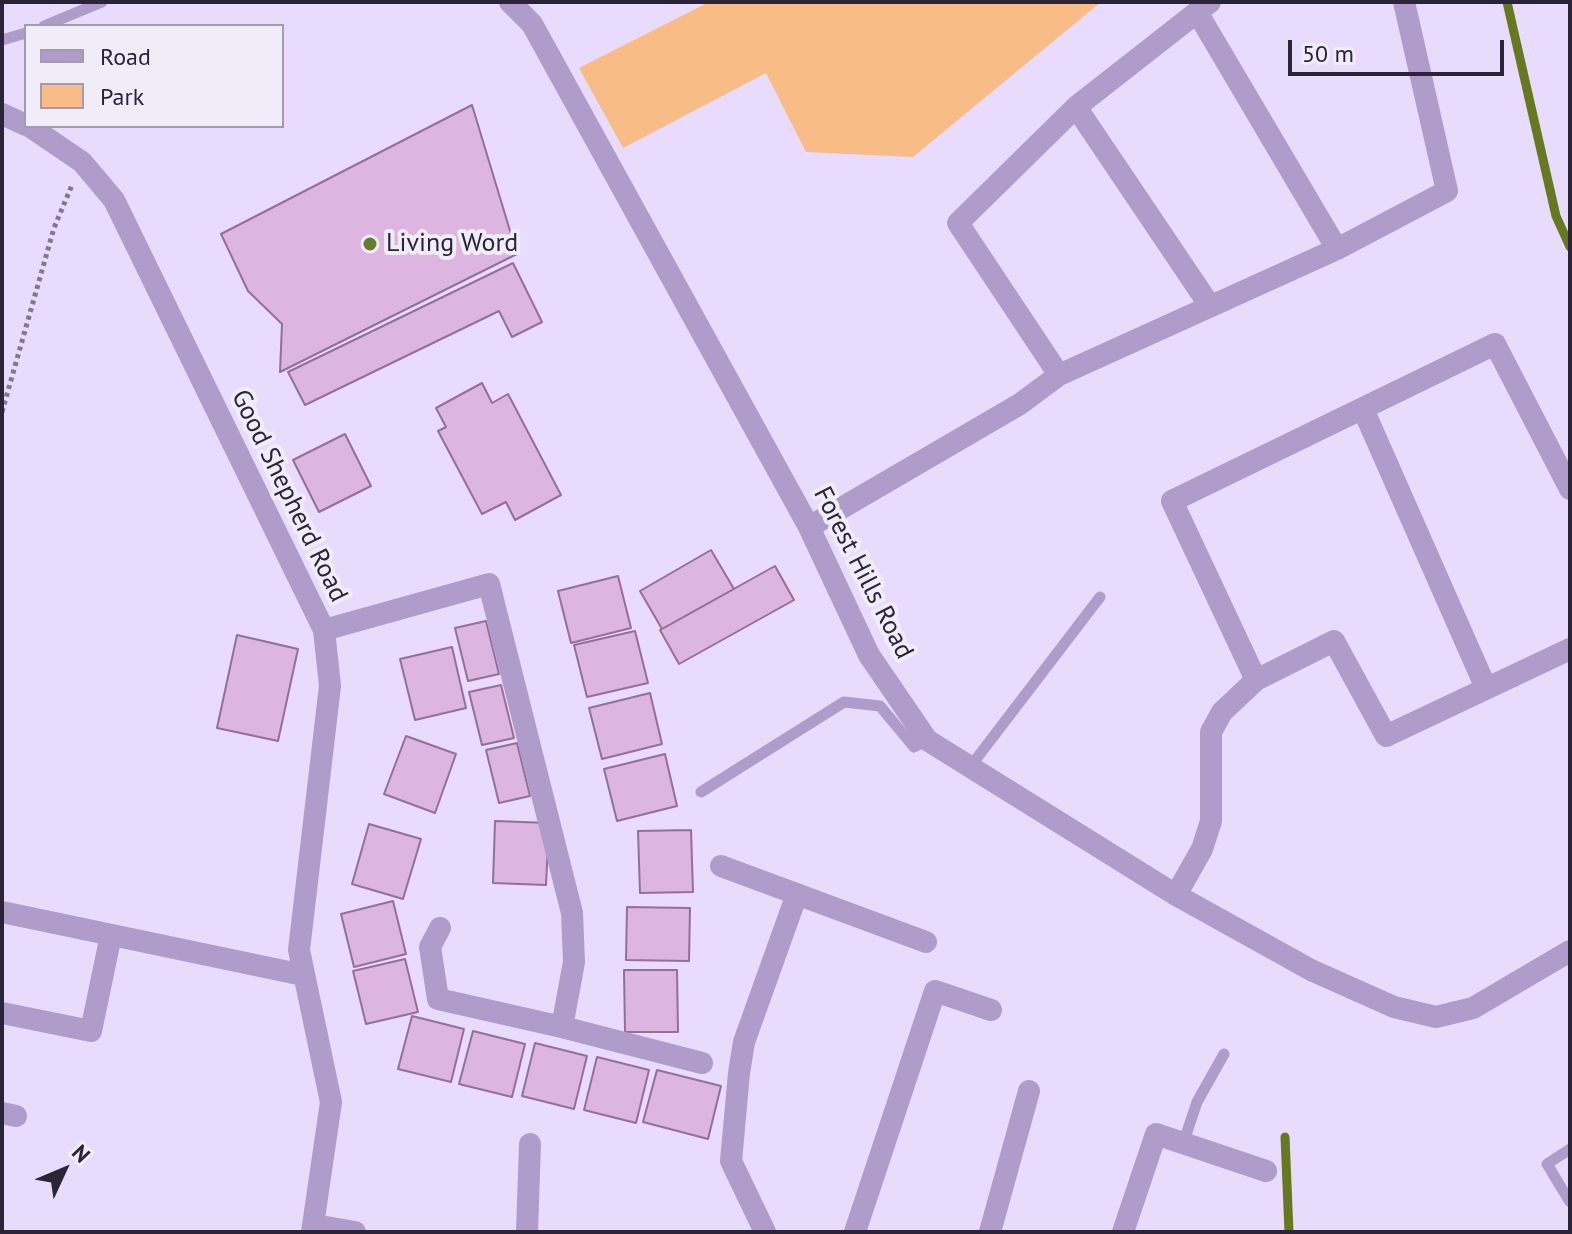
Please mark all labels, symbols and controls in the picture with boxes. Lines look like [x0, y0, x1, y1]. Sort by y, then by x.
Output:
legend [24, 24, 284, 128]
scale bar [1292, 24, 1508, 74]
text: 50 m [1302, 38, 1354, 69]
text: Road [100, 41, 151, 72]
text: Park [100, 81, 144, 112]
place label: Living Word [386, 228, 518, 260]
marker: Living Word [361, 235, 379, 253]
street label: Good Shepherd Road [224, 385, 354, 607]
street label: Forest Hills Road [806, 482, 920, 664]
north arrow [24, 1130, 104, 1210]
text: N [66, 1138, 96, 1168]

